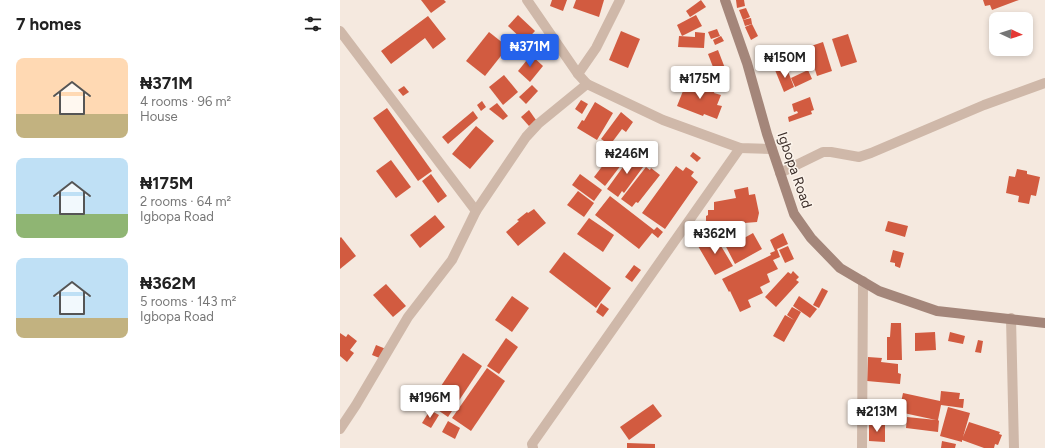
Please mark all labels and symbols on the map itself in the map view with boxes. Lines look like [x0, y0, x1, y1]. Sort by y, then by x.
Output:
north arrow [989, 12, 1033, 56]
pin: ₦371M [502, 34, 558, 68]
pin: ₦150M [757, 45, 813, 79]
pin: ₦175M [672, 66, 728, 100]
street label: Igbopa Road [774, 130, 815, 210]
pin: ₦246M [599, 141, 655, 175]
pin: ₦362M [687, 221, 743, 255]
pin: ₦196M [402, 385, 458, 419]
pin: ₦213M [849, 399, 905, 433]

